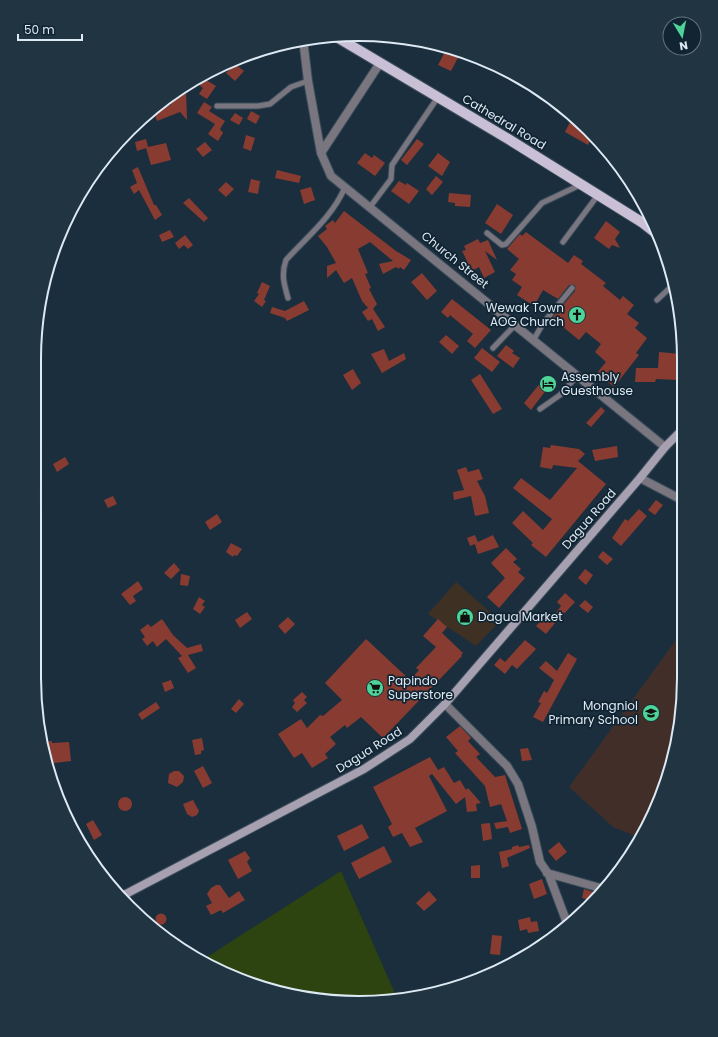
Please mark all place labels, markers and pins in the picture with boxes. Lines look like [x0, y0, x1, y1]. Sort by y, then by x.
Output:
place label: Wewak Town AOG Church [486, 299, 564, 330]
church icon: Wewak Town AOG Church [567, 305, 587, 325]
place label: Assembly Guesthouse [561, 368, 633, 399]
hotel icon: Assembly Guesthouse [538, 374, 558, 394]
shop icon: Dagua Market [455, 607, 475, 627]
place label: Dagua Market [478, 608, 563, 625]
place label: Papindo Superstore [388, 672, 453, 703]
supermarket icon: Papindo Superstore [365, 678, 385, 698]
place label: Mongniol Primary School [548, 697, 638, 728]
school or university icon: Mongniol Primary School [641, 703, 661, 723]

